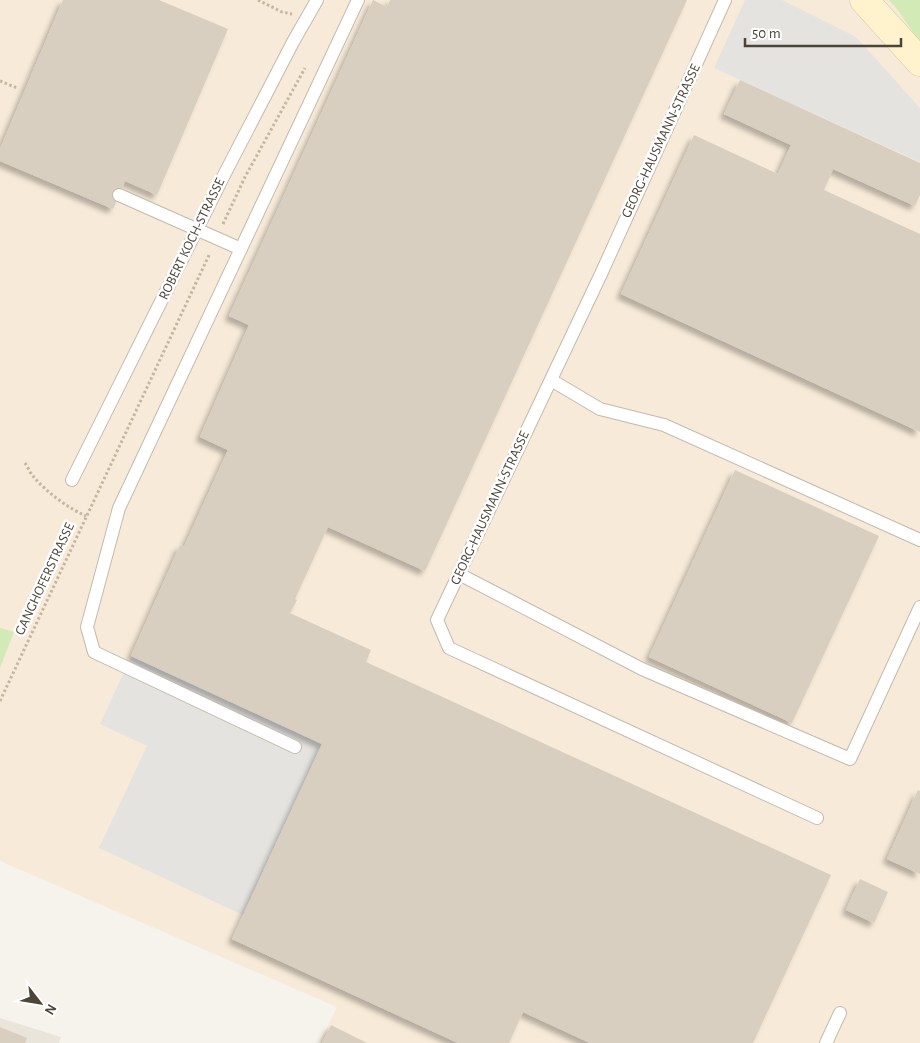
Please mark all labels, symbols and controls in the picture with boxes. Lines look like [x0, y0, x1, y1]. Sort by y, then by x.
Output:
scale bar [745, 15, 901, 47]
text: 50 m [752, 26, 781, 41]
street label: GEORG-HAUSMANN-STRASSE [619, 62, 703, 220]
street label: ROBERT KOCH-STRASSE [156, 176, 228, 302]
street label: GEORG-HAUSMANN-STRASSE [448, 429, 532, 587]
street label: GANGHOFERSTRASSE [13, 520, 77, 637]
north arrow [15, 978, 65, 1028]
text: N [42, 1001, 59, 1017]

